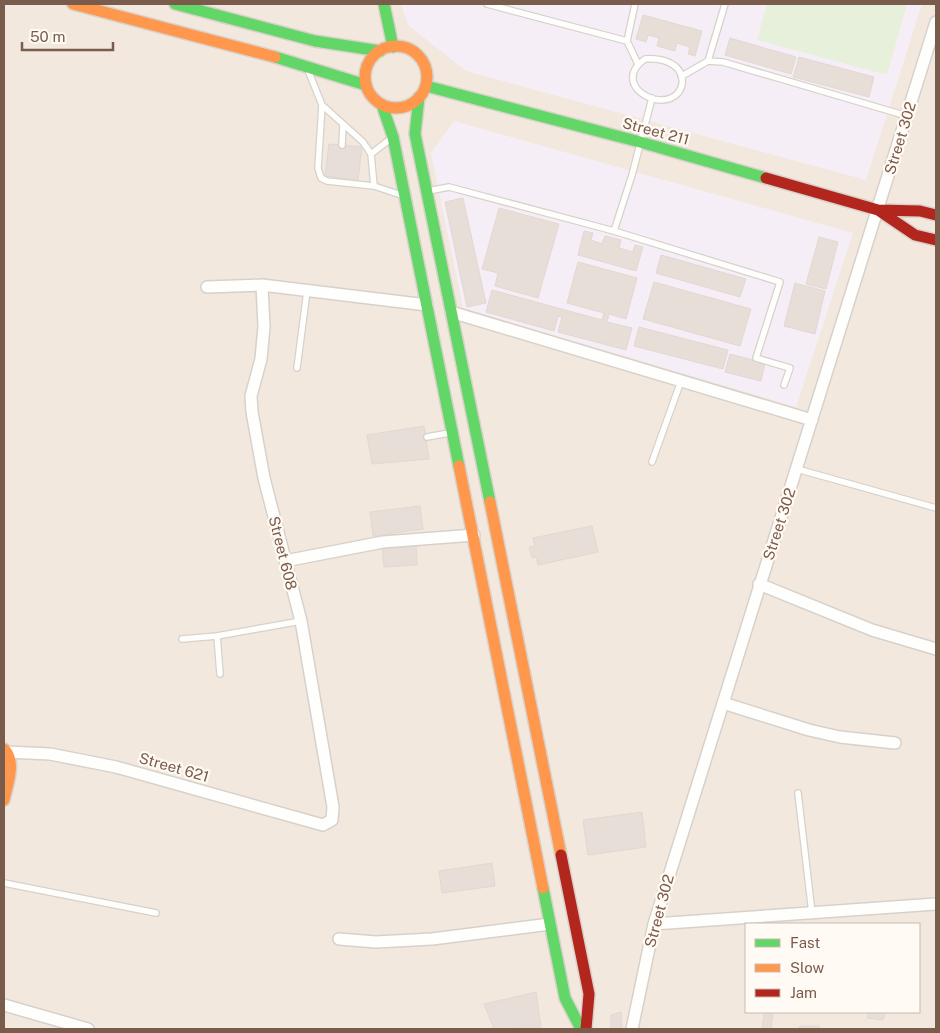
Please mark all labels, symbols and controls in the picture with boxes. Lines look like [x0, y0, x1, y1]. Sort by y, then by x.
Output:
scale bar [22, 20, 114, 52]
text: 50 m [30, 28, 65, 45]
street label: Street 302 [881, 100, 919, 176]
street label: Street 211 [621, 114, 691, 148]
street label: Street 302 [759, 486, 799, 562]
street label: Street 608 [266, 514, 300, 592]
street label: Street 621 [137, 749, 211, 785]
street label: Street 302 [641, 873, 677, 949]
legend [745, 923, 920, 1013]
text: Fast [790, 934, 820, 951]
text: Slow [790, 959, 825, 976]
text: Jam [790, 984, 817, 1001]

